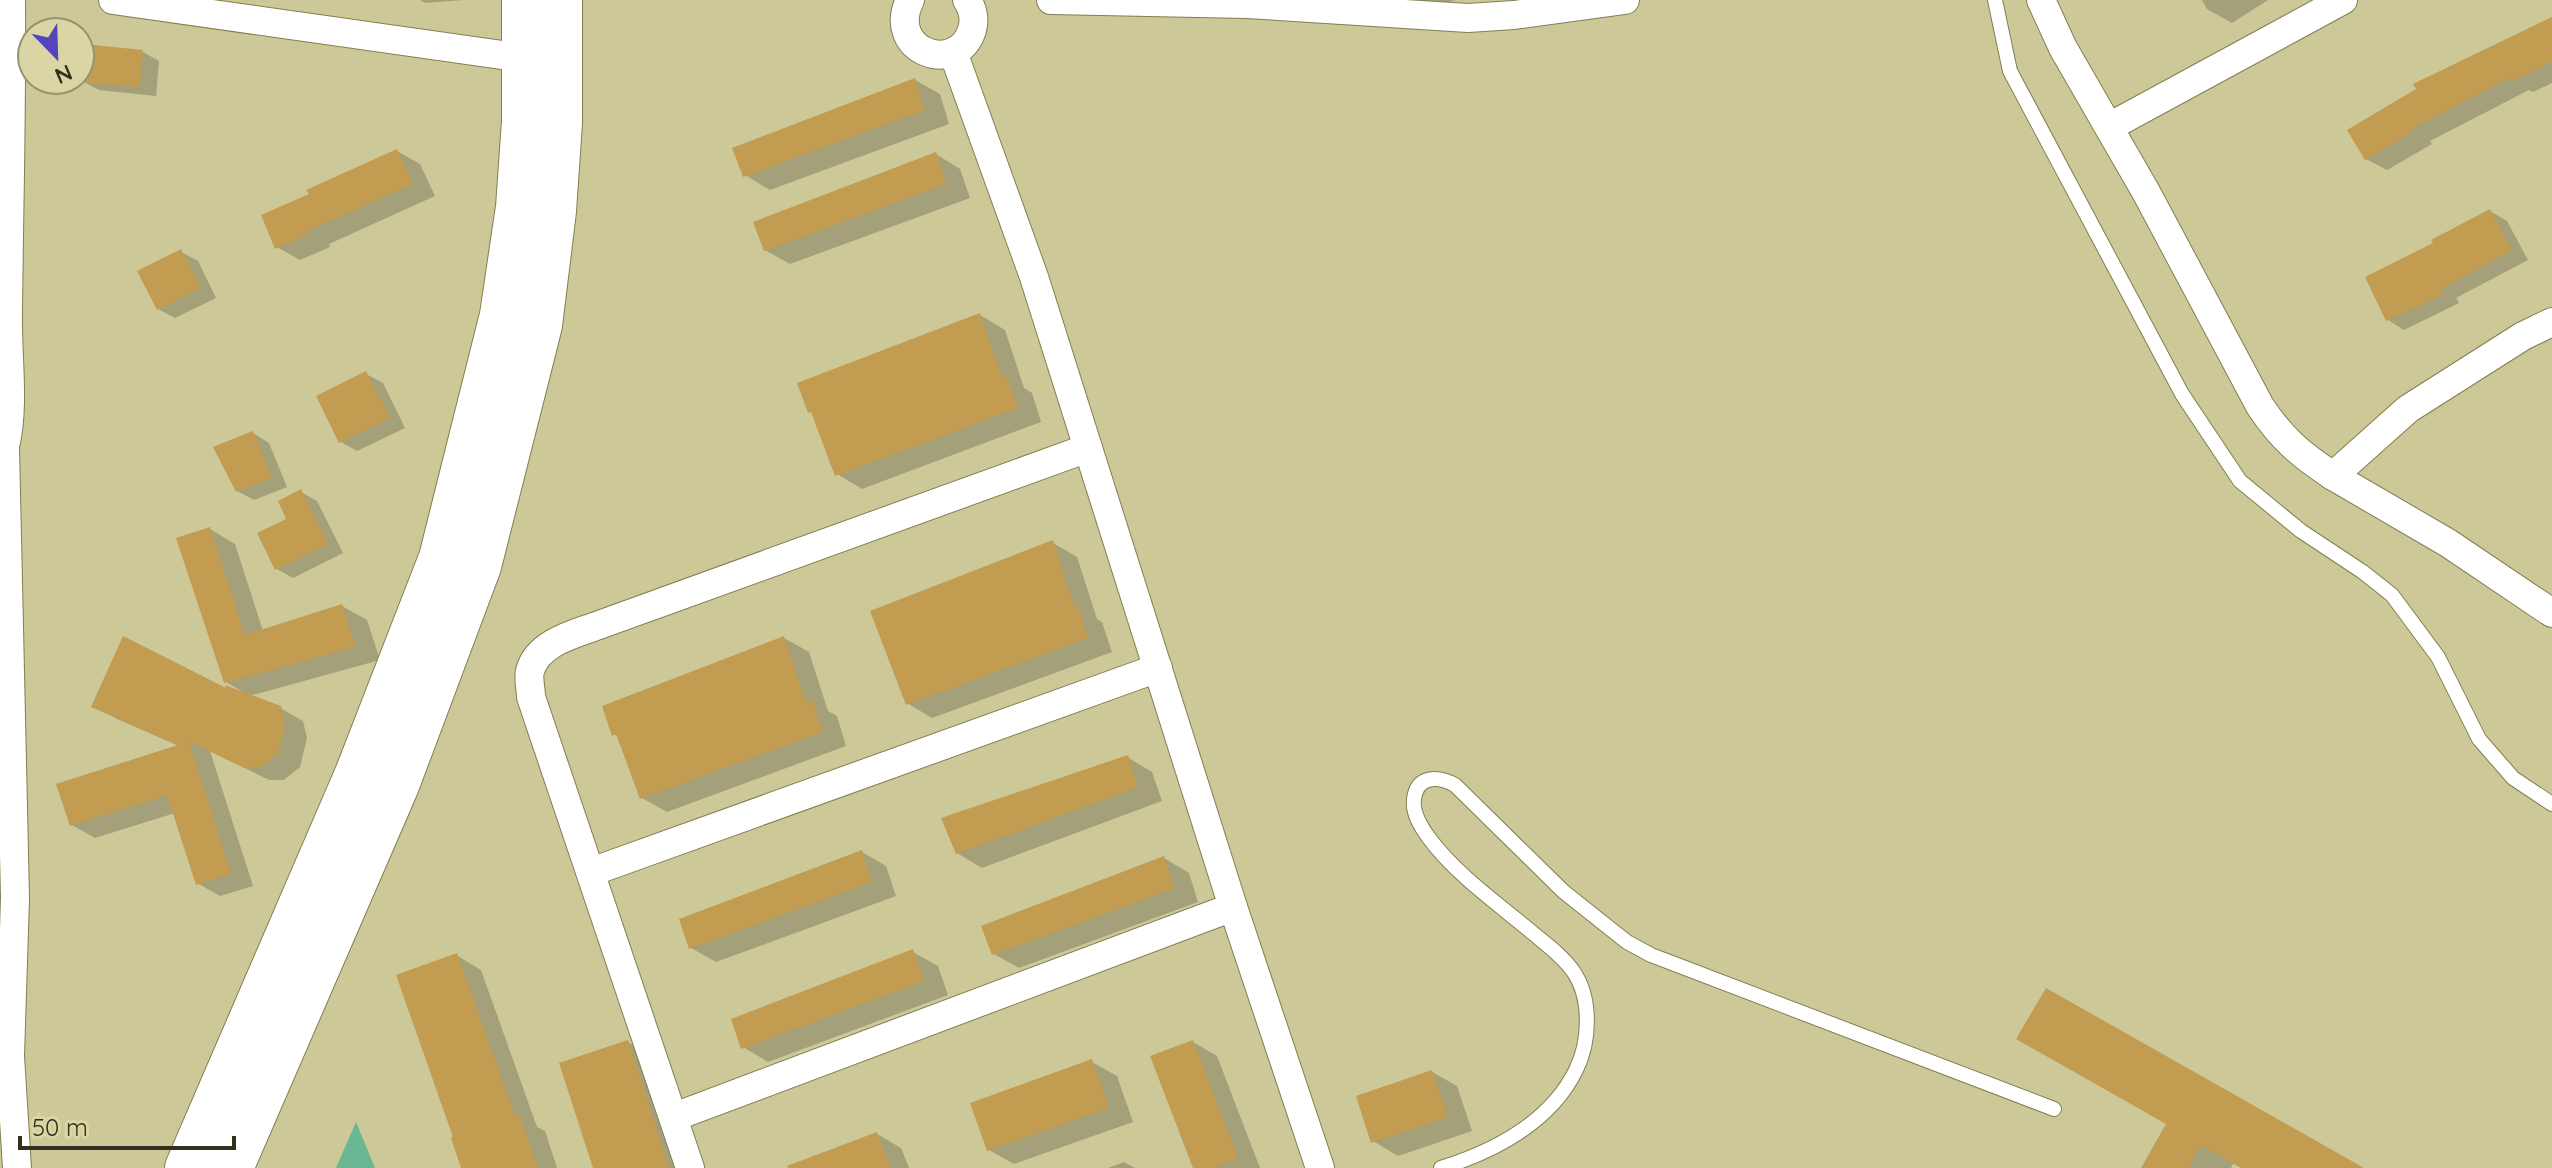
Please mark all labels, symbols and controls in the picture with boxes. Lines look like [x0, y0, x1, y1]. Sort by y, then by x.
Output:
north arrow [16, 16, 96, 96]
text: N [51, 58, 77, 90]
scale bar [20, 1100, 234, 1150]
text: 50 m [32, 1112, 88, 1142]

